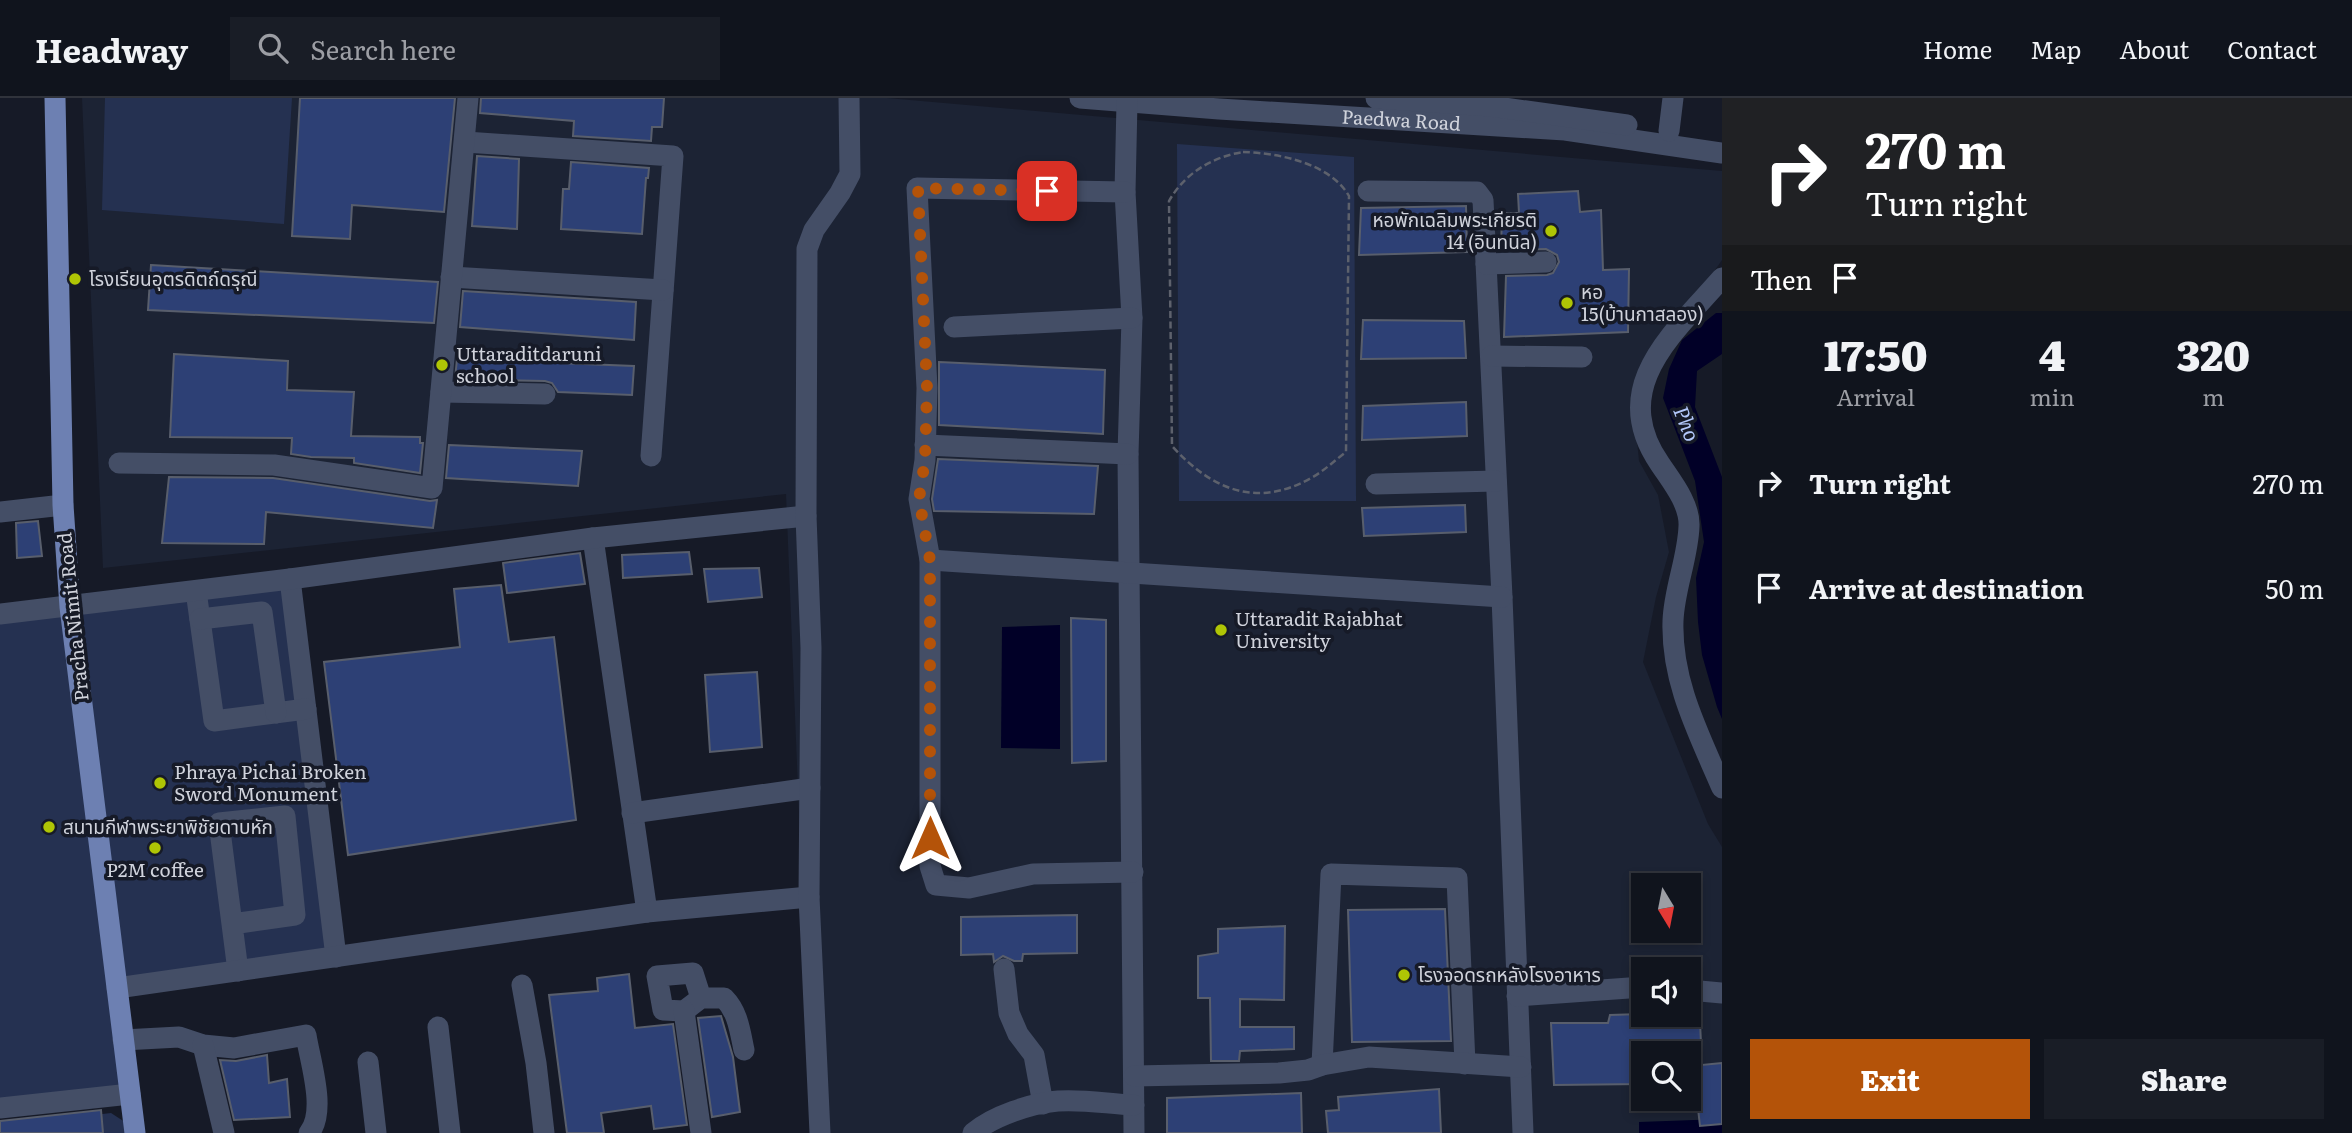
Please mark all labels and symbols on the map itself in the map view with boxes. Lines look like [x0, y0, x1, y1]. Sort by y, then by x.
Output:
street label: Paedwa Road [1341, 101, 1462, 137]
pin [1017, 161, 1077, 221]
place label: หอพักเฉลิมพระเกียรติ 14 (อินทนิล) [1372, 205, 1537, 255]
marker: หอพักเฉลิมพระเกียรติ 14 (อินทนิล) [1543, 223, 1559, 239]
place label: โรงเรียนอุตรดิตถ์ดรุณี [89, 264, 258, 292]
marker: โรงเรียนอุตรดิตถ์ดรุณี [67, 271, 83, 287]
place label: หอ 15(บ้านกาสลอง) [1581, 277, 1704, 327]
marker: หอ 15(บ้านกาสลอง) [1559, 295, 1575, 311]
place label: Uttaraditdaruni school [456, 339, 602, 389]
marker: Uttaraditdaruni school [434, 357, 450, 373]
water label: Pho [1667, 401, 1709, 446]
street label: Pracha Nimit Road [49, 531, 95, 703]
place label: Uttaradit Rajabhat University [1235, 604, 1403, 654]
marker: Uttaradit Rajabhat University [1213, 622, 1229, 638]
place label: Phraya Pichai Broken Sword Monument [174, 757, 367, 807]
marker: Phraya Pichai Broken Sword Monument [152, 775, 168, 791]
position arrow [893, 801, 967, 875]
place label: สนามกีฬาพระยาพิชัยดาบหัก [63, 812, 273, 840]
marker: สนามกีฬาพระยาพิชัยดาบหัก [41, 819, 57, 835]
marker: P2M coffee [147, 840, 163, 856]
place label: P2M coffee [106, 855, 204, 883]
north arrow [1631, 873, 1701, 943]
place label: โรงจอดรถหลังโรงอาหาร [1418, 960, 1601, 988]
marker: โรงจอดรถหลังโรงอาหาร [1396, 967, 1412, 983]

